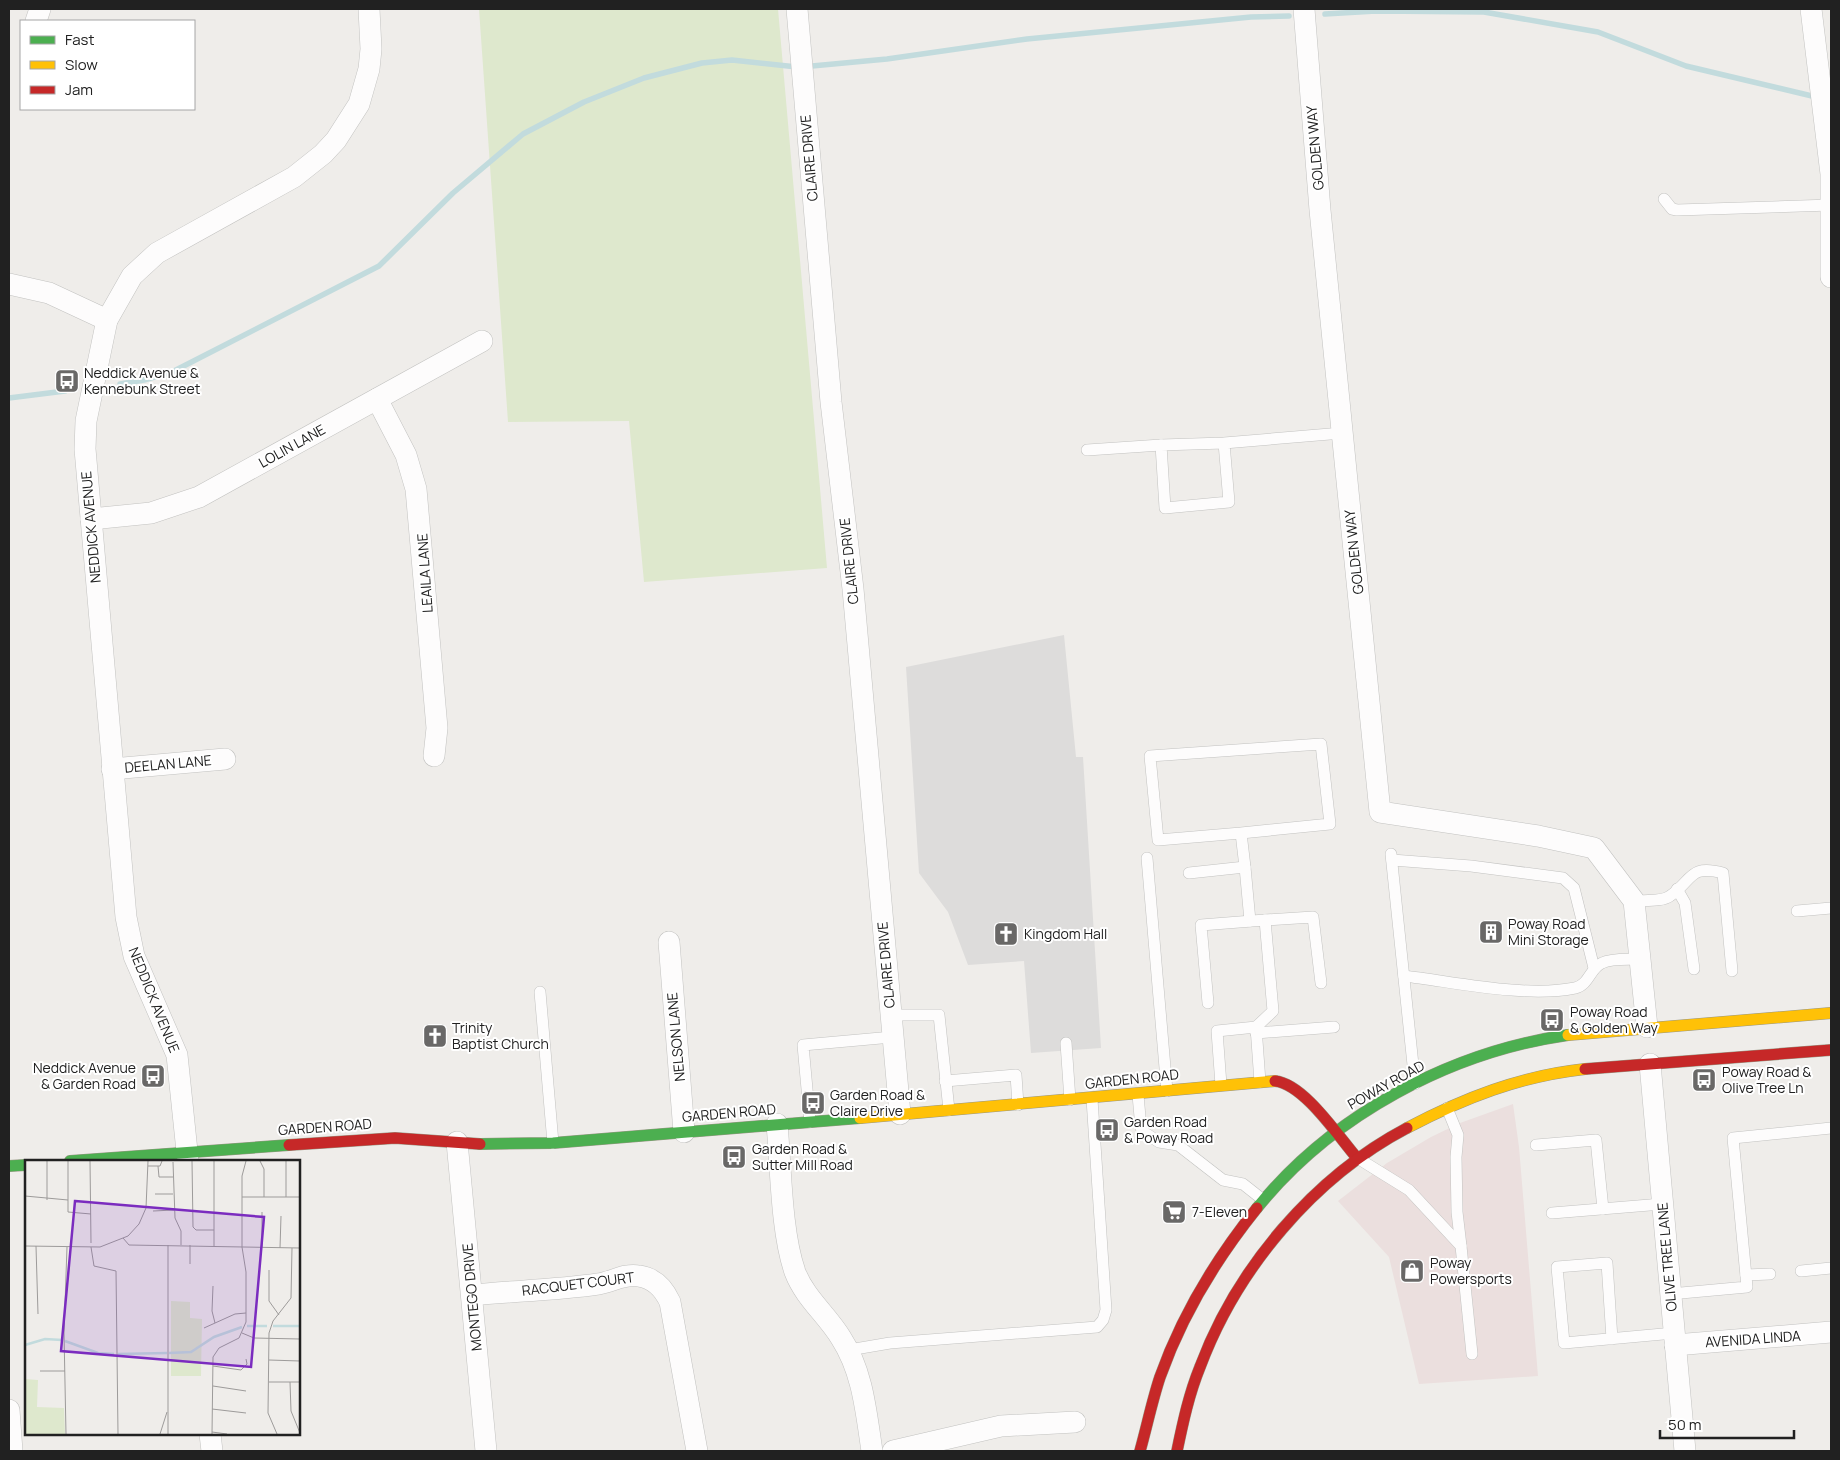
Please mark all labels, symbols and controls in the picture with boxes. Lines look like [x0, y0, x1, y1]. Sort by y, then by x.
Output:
legend [20, 20, 195, 110]
text: Fast [65, 29, 94, 50]
text: Slow [65, 54, 98, 75]
text: Jam [65, 79, 93, 100]
street label: GOLDEN WAY [1301, 105, 1328, 191]
street label: CLAIRE DRIVE [795, 114, 822, 202]
place label: Neddick Avenue & Kennebunk Street [84, 363, 201, 398]
bus stop icon: Neddick Avenue & Kennebunk Street [54, 368, 80, 394]
street label: LOLIN LANE [255, 419, 328, 472]
street label: NEDDICK AVENUE [76, 470, 105, 584]
street label: GOLDEN WAY [1340, 509, 1367, 595]
street label: CLAIRE DRIVE [835, 517, 862, 605]
street label: LEAILA LANE [412, 533, 437, 613]
street label: DEELAN LANE [124, 750, 212, 777]
place label: Poway Road Mini Storage [1508, 914, 1589, 949]
building icon: Poway Road Mini Storage [1478, 919, 1504, 945]
street label: CLAIRE DRIVE [872, 921, 899, 1009]
church icon: Kingdom Hall [993, 921, 1019, 947]
place label: Kingdom Hall [1024, 924, 1107, 943]
street label: NEDDICK AVENUE [125, 944, 184, 1055]
street label: NELSON LANE [662, 992, 689, 1082]
place label: Poway Road & Golden Way [1570, 1002, 1659, 1037]
bus stop icon: Poway Road & Golden Way [1539, 1007, 1565, 1033]
place label: Trinity Baptist Church [452, 1018, 549, 1053]
church icon: Trinity Baptist Church [422, 1023, 448, 1049]
street label: POWAY ROAD [1344, 1056, 1428, 1114]
place label: Neddick Avenue & Garden Road [33, 1058, 136, 1093]
place label: Poway Road & Olive Tree Ln [1722, 1062, 1811, 1097]
bus stop icon: Neddick Avenue & Garden Road [140, 1063, 166, 1089]
street label: GARDEN ROAD [1084, 1064, 1180, 1093]
bus stop icon: Poway Road & Olive Tree Ln [1691, 1067, 1717, 1093]
place label: Garden Road & Claire Drive [830, 1085, 925, 1120]
bus stop icon: Garden Road & Claire Drive [800, 1090, 826, 1116]
street label: GARDEN ROAD [681, 1099, 777, 1126]
place label: Garden Road & Poway Road [1124, 1112, 1213, 1147]
street label: GARDEN ROAD [277, 1114, 373, 1139]
bus stop icon: Garden Road & Poway Road [1094, 1117, 1120, 1143]
place label: Garden Road & Sutter Mill Road [752, 1139, 853, 1174]
bus stop icon: Garden Road & Sutter Mill Road [721, 1144, 747, 1170]
inset map [25, 1160, 300, 1435]
supermarket icon: 7-Eleven [1161, 1199, 1187, 1225]
place label: 7-Eleven [1192, 1202, 1247, 1221]
street label: OLIVE TREE LANE [1652, 1202, 1681, 1312]
street label: MONTEGO DRIVE [457, 1242, 486, 1352]
place label: Poway Powersports [1430, 1253, 1512, 1288]
shop icon: Poway Powersports [1399, 1258, 1425, 1284]
street label: RACQUET COURT [521, 1267, 636, 1300]
street label: AVENIDA LINDA [1704, 1326, 1802, 1351]
scale bar [1660, 1408, 1794, 1440]
text: 50 m [1668, 1414, 1702, 1435]

